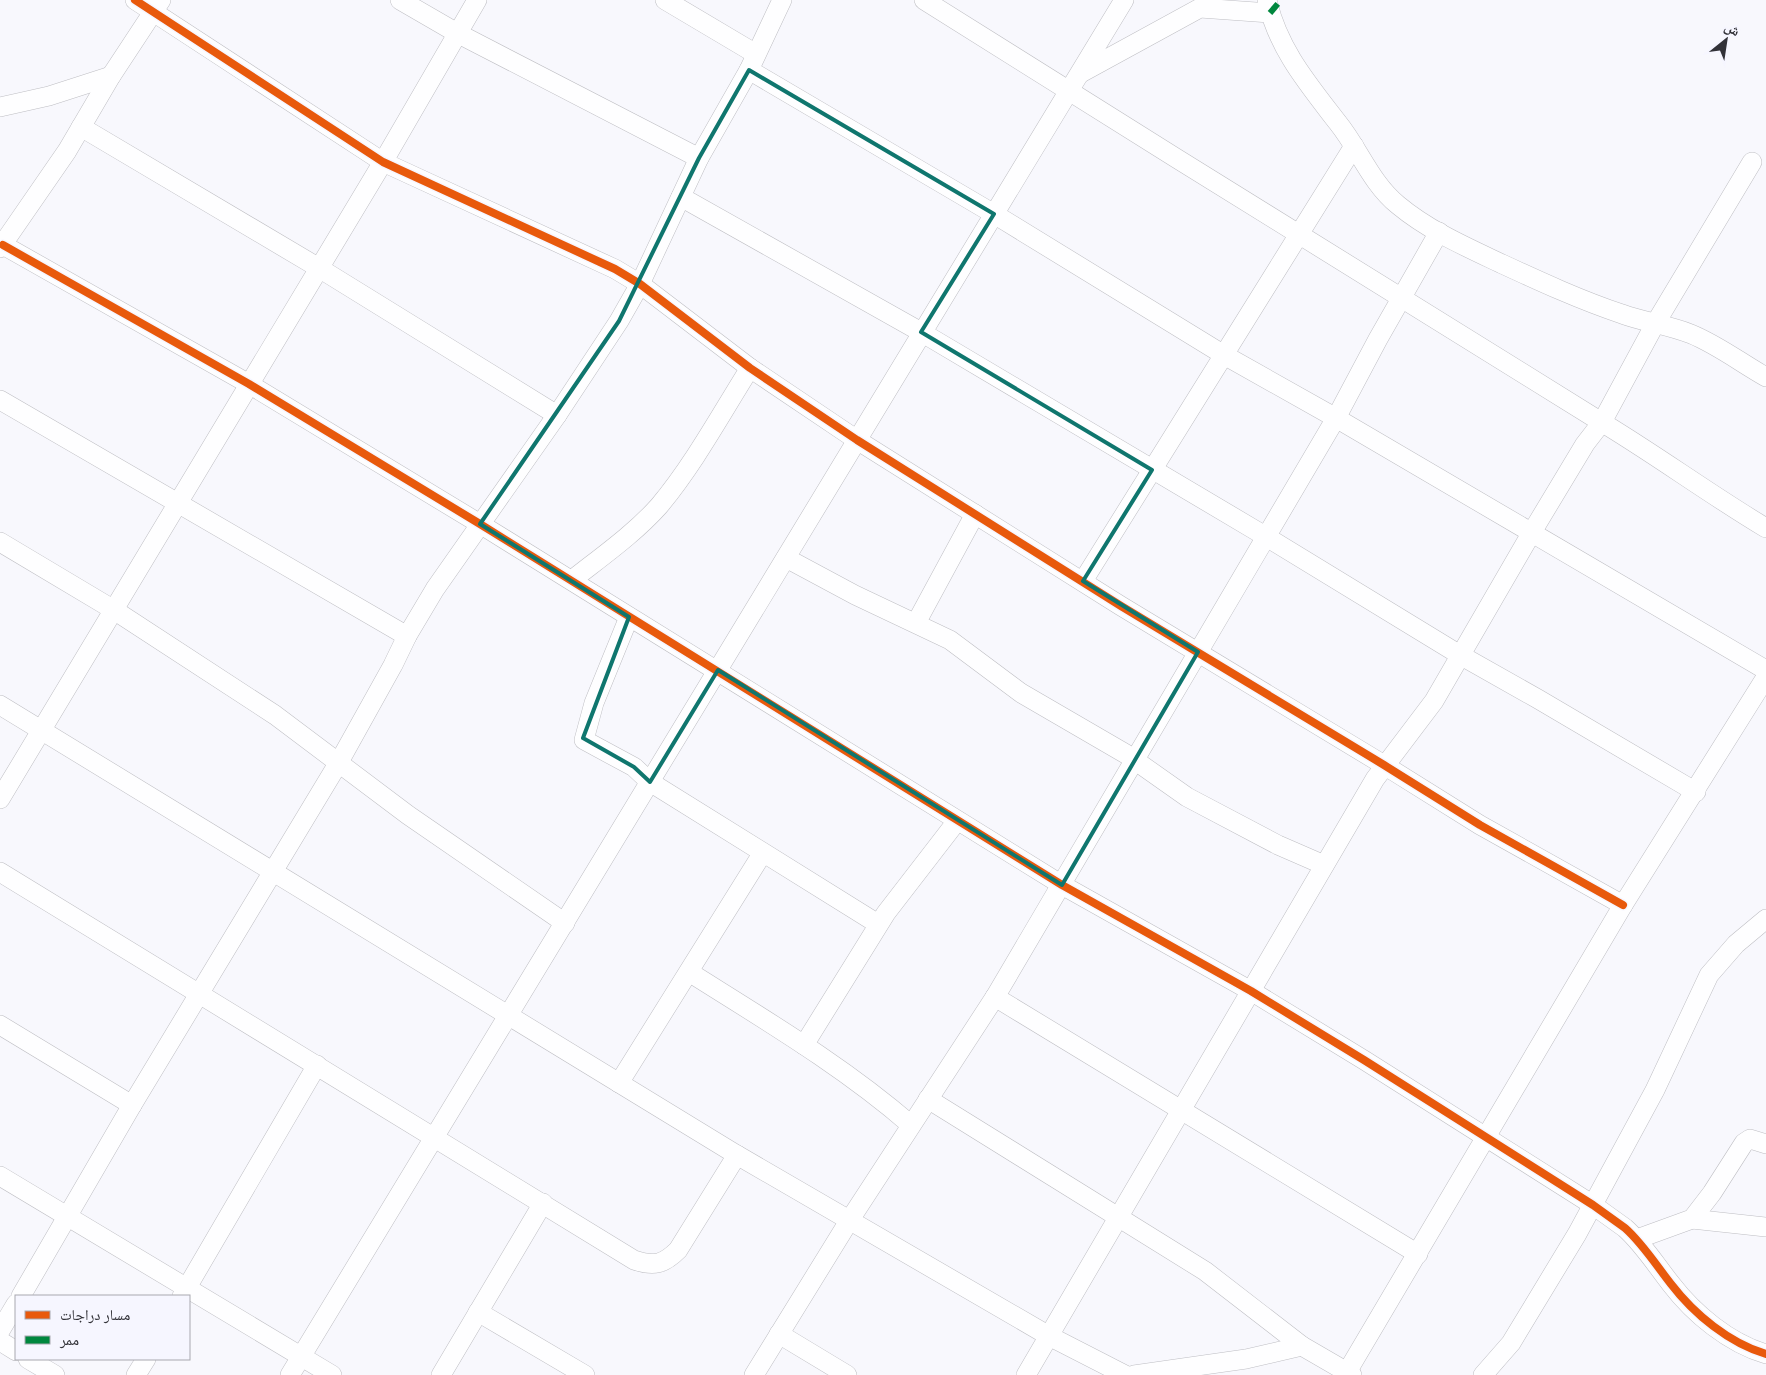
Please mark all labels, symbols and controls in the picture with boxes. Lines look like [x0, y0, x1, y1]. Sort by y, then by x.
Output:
north arrow [1701, 15, 1751, 65]
text: ش [1722, 17, 1744, 40]
legend [15, 1295, 190, 1360]
text: مسار دراجات [60, 1304, 130, 1325]
text: ممر [59, 1329, 79, 1350]

